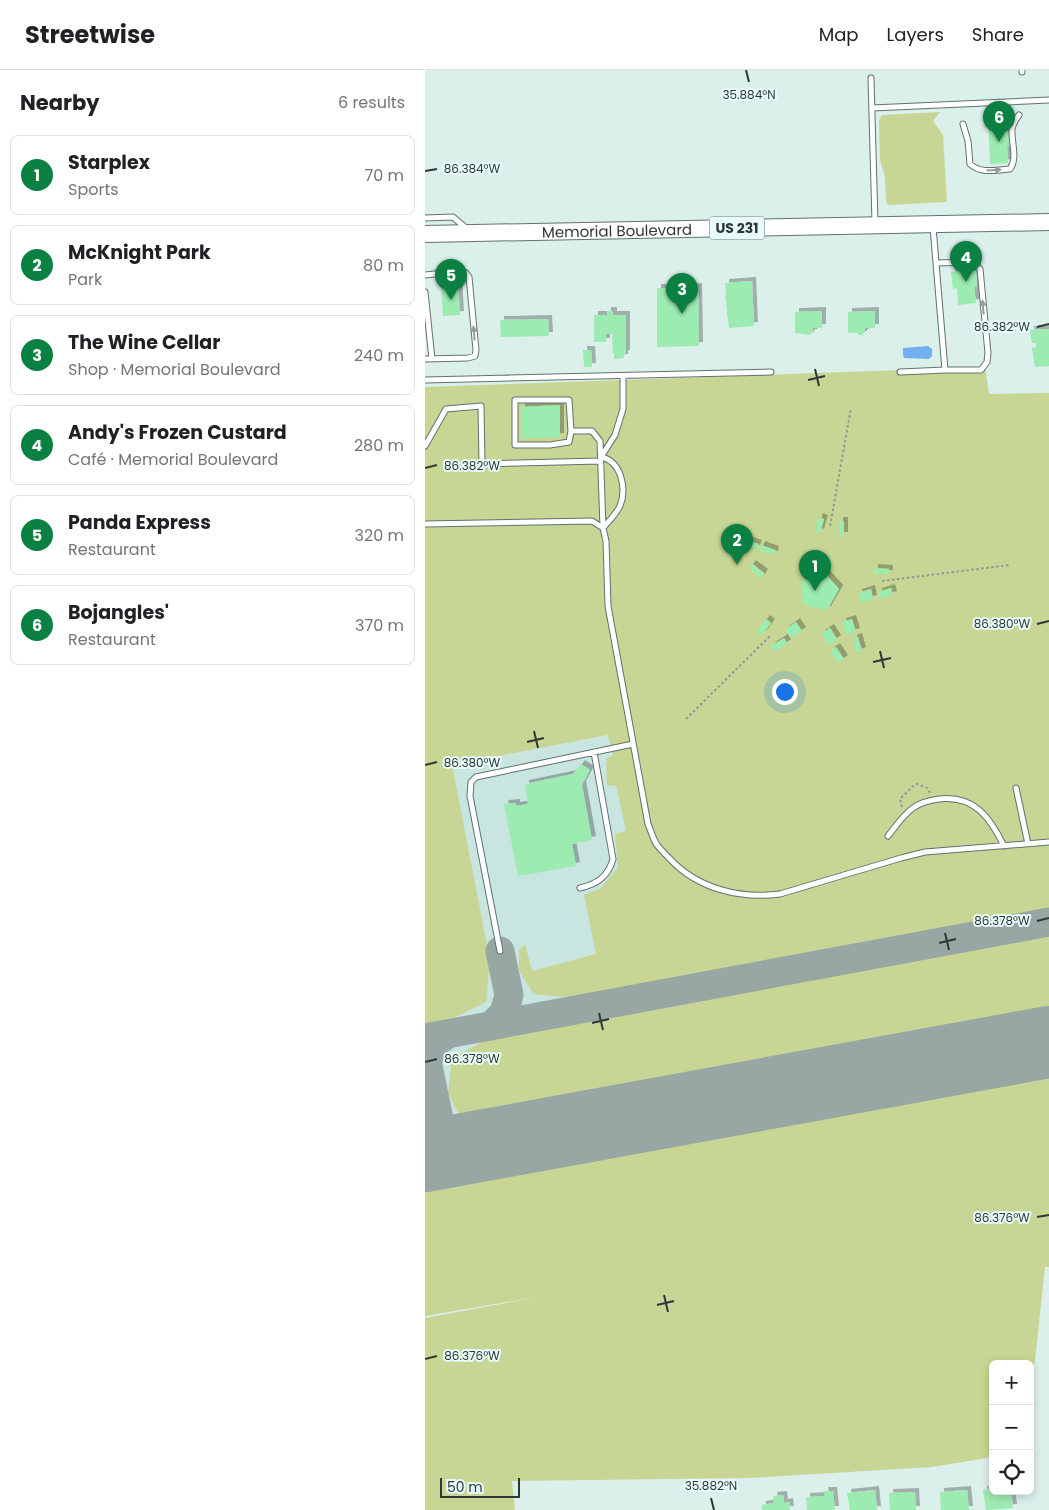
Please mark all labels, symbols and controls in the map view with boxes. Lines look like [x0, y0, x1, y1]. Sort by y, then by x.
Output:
text: Streetwise [25, 18, 155, 51]
text: Map [819, 22, 859, 47]
text: Layers [887, 22, 944, 47]
text: Share [972, 22, 1024, 47]
text: 35.884°N [722, 86, 776, 103]
text: Nearby [20, 88, 100, 117]
text: 6 results [338, 91, 405, 114]
pin: 6 [983, 101, 1015, 142]
text: Starplex [68, 149, 150, 176]
text: 86.384°W [444, 160, 501, 177]
text: 1 [34, 164, 40, 187]
text: 70 m [364, 164, 404, 187]
one-way arrow [986, 166, 1002, 174]
text: Sports [68, 178, 119, 201]
road number: US 231 [709, 216, 765, 240]
street label: Memorial Boulevard [542, 218, 692, 242]
text: McKnight Park [68, 239, 211, 266]
pin: 4 [950, 241, 982, 282]
text: 2 [32, 254, 42, 277]
text: 80 m [363, 254, 404, 277]
pin: 5 [435, 259, 467, 300]
text: Park [68, 268, 102, 291]
pin: 3 [666, 273, 698, 314]
one-way arrow [979, 299, 987, 315]
text: 86.382°W [974, 318, 1030, 335]
one-way arrow [470, 324, 478, 340]
text: The Wine Cellar [68, 329, 220, 356]
text: 3 [32, 344, 42, 367]
text: 240 m [354, 344, 404, 367]
text: Shop · Memorial Boulevard [68, 358, 281, 381]
text: Andy's Frozen Custard [68, 419, 287, 446]
text: 4 [32, 434, 42, 457]
text: 280 m [354, 434, 404, 457]
text: Café · Memorial Boulevard [68, 448, 278, 471]
text: 86.382°W [444, 457, 500, 474]
text: Panda Express [68, 509, 211, 536]
text: 5 [32, 524, 42, 547]
text: 320 m [355, 524, 404, 547]
pin: 2 [721, 524, 753, 565]
text: Restaurant [68, 538, 156, 561]
pin: 1 [799, 550, 831, 591]
text: Bojangles' [68, 599, 169, 626]
text: 6 [32, 614, 42, 637]
text: 370 m [355, 614, 404, 637]
text: 86.380°W [974, 615, 1031, 632]
text: Restaurant [68, 628, 156, 651]
your location [772, 679, 798, 705]
text: 86.380°W [444, 754, 501, 771]
text: 86.378°W [974, 912, 1030, 929]
text: 86.378°W [444, 1050, 500, 1067]
text: 86.376°W [974, 1209, 1030, 1226]
text: 86.376°W [444, 1347, 500, 1364]
map controls [989, 1360, 1034, 1495]
button: + [989, 1360, 1034, 1405]
button: − [989, 1405, 1034, 1450]
button: locate [989, 1450, 1034, 1495]
scale bar [440, 1475, 520, 1498]
text: 50 m [447, 1477, 483, 1497]
text: 35.882°N [685, 1477, 737, 1494]

